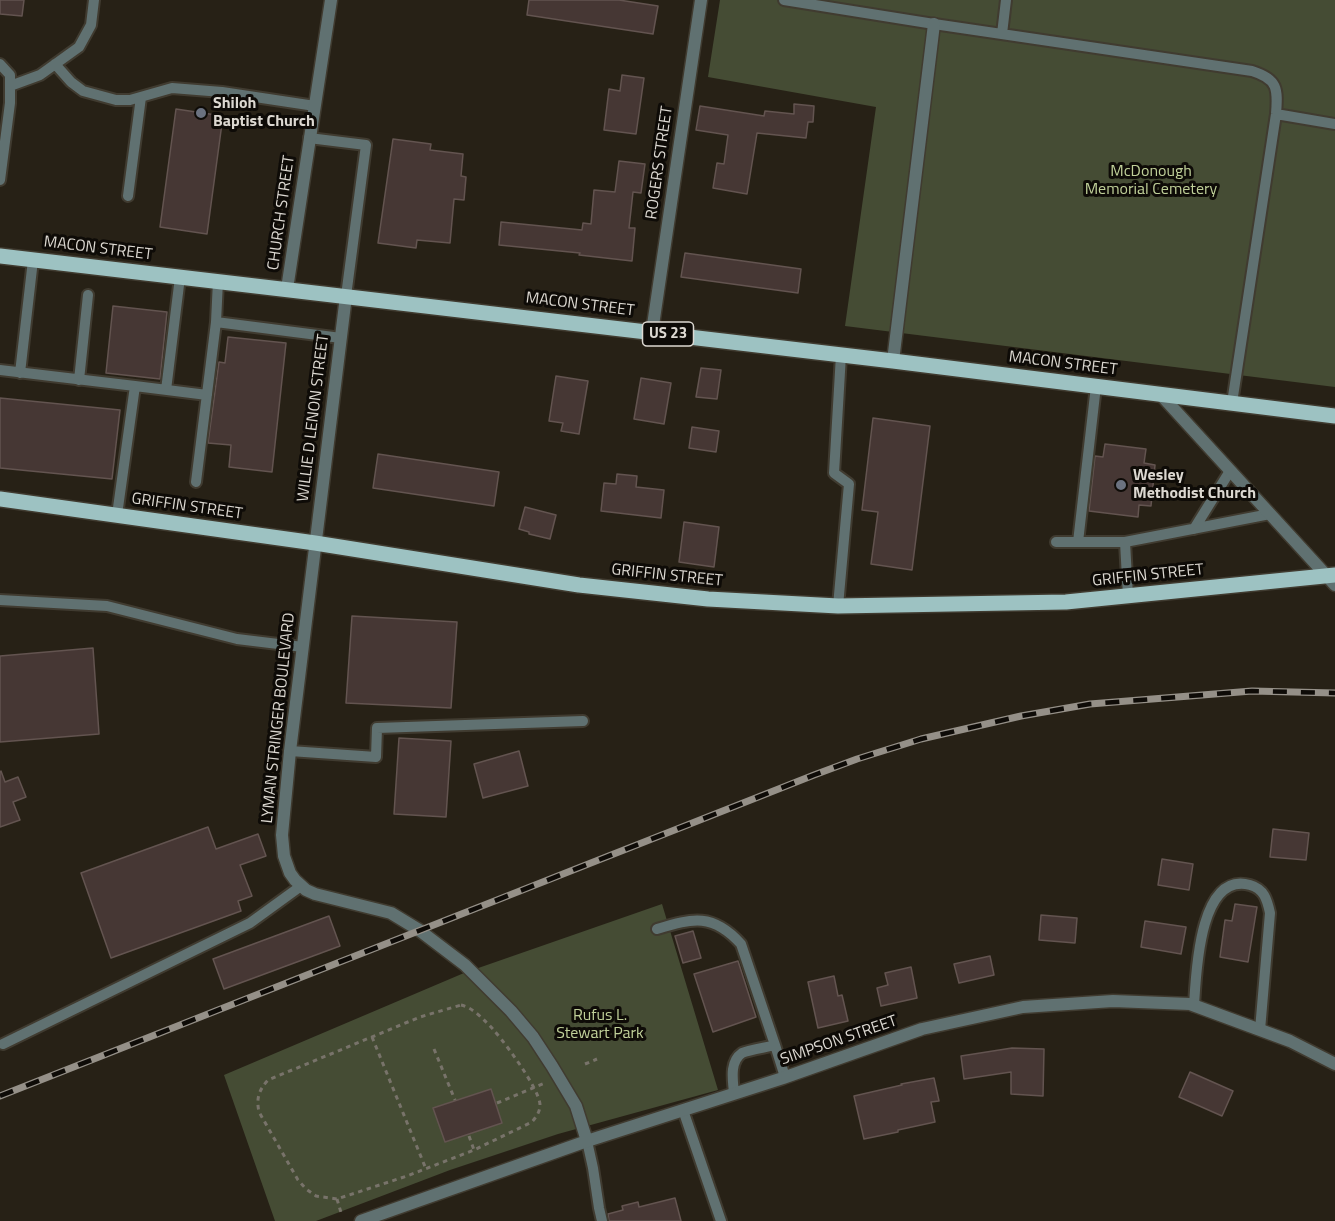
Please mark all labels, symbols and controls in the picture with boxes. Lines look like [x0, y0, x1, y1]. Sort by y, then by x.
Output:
place label: Shiloh Baptist Church [213, 94, 315, 132]
street label: ROGERS STREET [643, 105, 677, 221]
marker: Shiloh Baptist Church [194, 106, 208, 120]
street label: CHURCH STREET [264, 154, 300, 272]
park label: McDonough Memorial Cemetery [1085, 162, 1217, 200]
street label: MACON STREET [43, 233, 153, 265]
street label: MACON STREET [525, 289, 635, 321]
road number: US 23 [642, 322, 694, 346]
street label: WILLIE D LENON STREET [294, 333, 334, 503]
street label: MACON STREET [1008, 348, 1118, 380]
place label: Wesley Methodist Church [1133, 466, 1256, 504]
marker: Wesley Methodist Church [1114, 478, 1128, 492]
street label: GRIFFIN STREET [130, 490, 244, 524]
street label: GRIFFIN STREET [610, 561, 724, 591]
street label: GRIFFIN STREET [1091, 561, 1205, 591]
street label: LYMAN STRINGER BOULEVARD [258, 612, 300, 824]
park label: Rufus L. Stewart Park [556, 1006, 644, 1044]
street label: SIMPSON STREET [778, 1012, 900, 1070]

